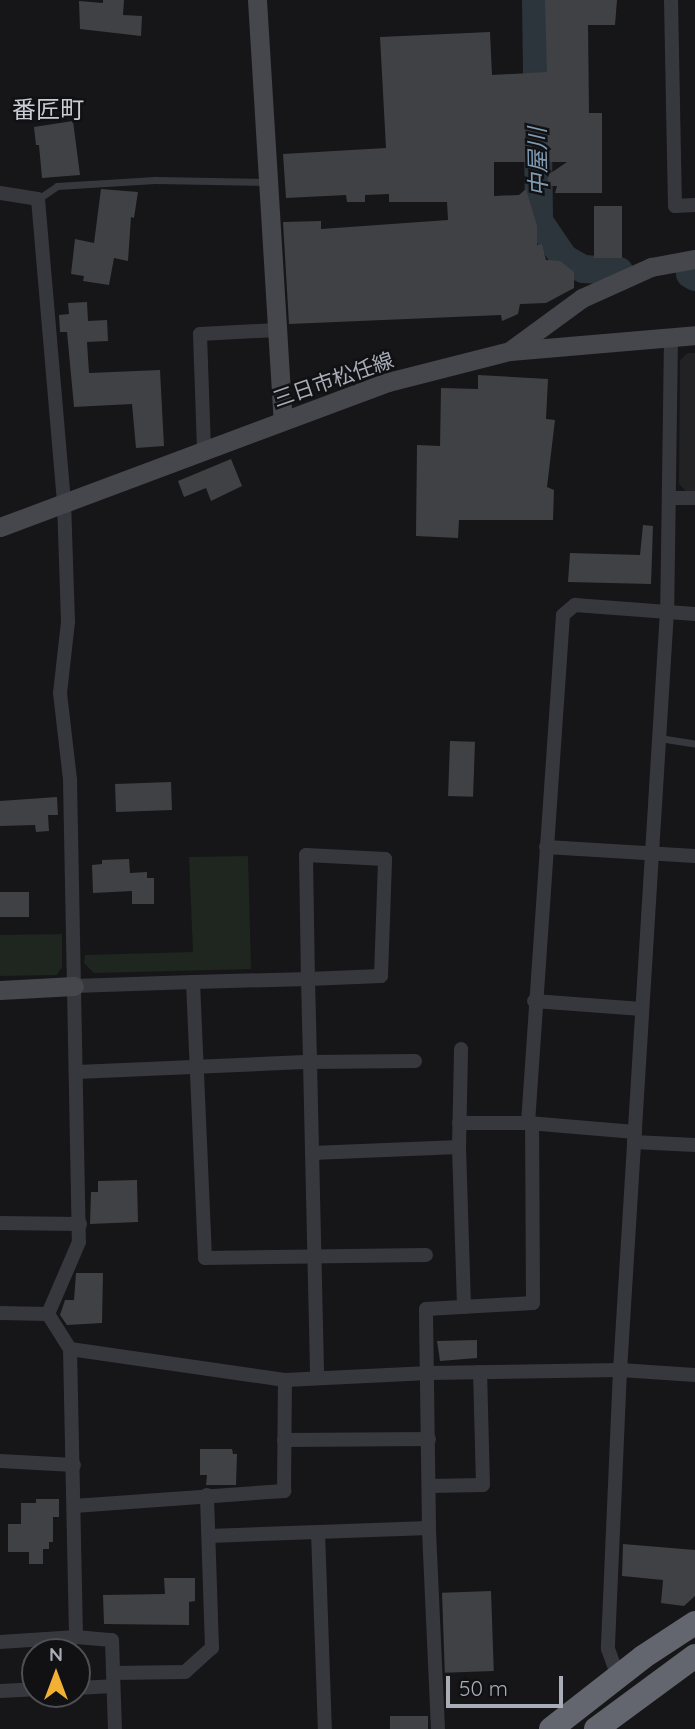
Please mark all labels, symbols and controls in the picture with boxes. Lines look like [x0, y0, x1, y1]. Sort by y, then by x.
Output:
district label: 番匠町 [12, 96, 84, 124]
water label: 中屋川 [524, 127, 552, 197]
street label: 三日市松任線 [269, 347, 397, 411]
north arrow [21, 1638, 91, 1708]
text: N [49, 1642, 63, 1666]
scale bar [450, 1662, 567, 1706]
text: 50 m [459, 1675, 508, 1701]

